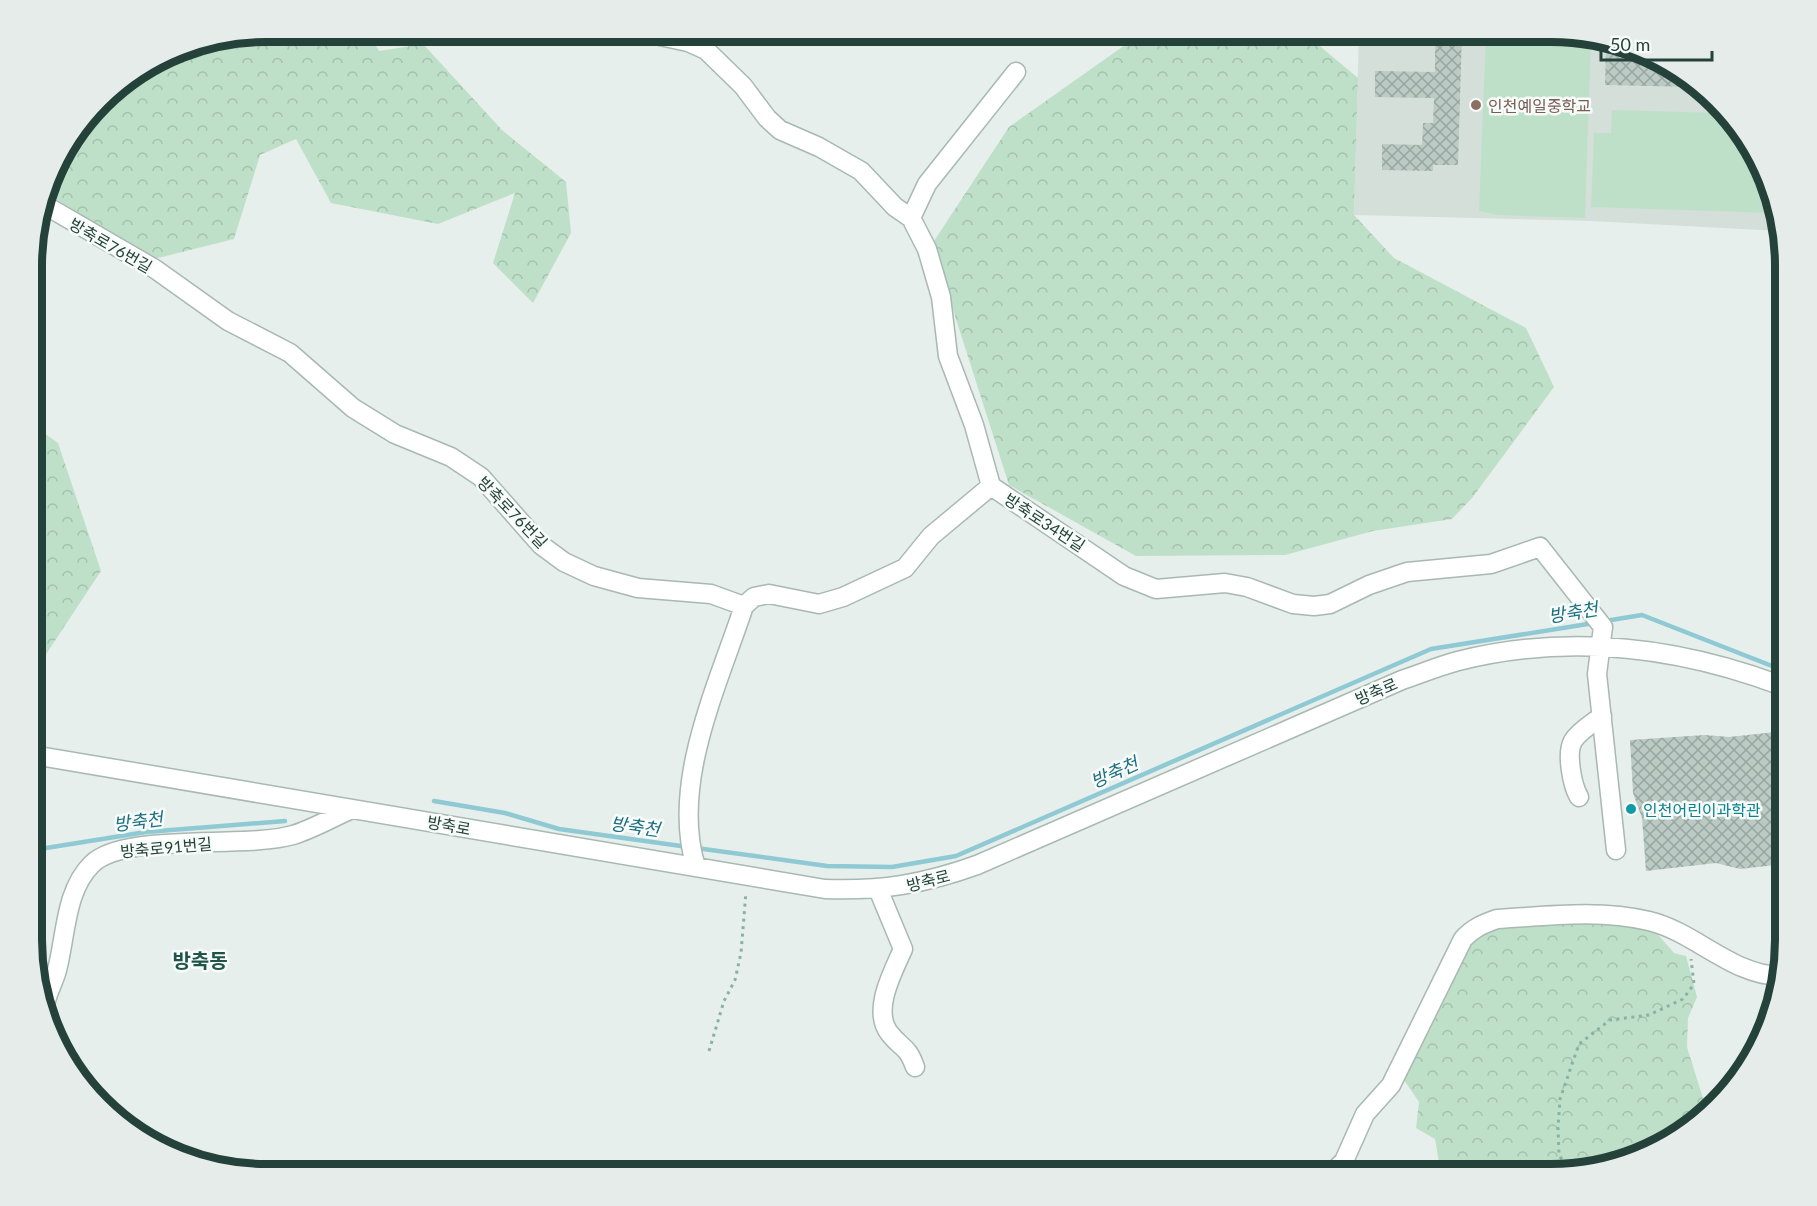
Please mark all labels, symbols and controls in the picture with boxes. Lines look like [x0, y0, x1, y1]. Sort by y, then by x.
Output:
scale bar [1601, 24, 1712, 62]
text: 50 m [1610, 33, 1650, 55]
place label: 인천예일중학교 [1488, 96, 1591, 115]
marker: 인천예일중학교 [1469, 98, 1483, 112]
street label: 방축로76번길 [66, 214, 156, 276]
street label: 방축로76번길 [474, 472, 552, 552]
street label: 방축로34번길 [1001, 489, 1089, 555]
water label: 방축천 [1547, 597, 1602, 627]
street label: 방축로 [1352, 674, 1400, 708]
water label: 방축천 [1087, 751, 1143, 792]
place label: 인천어린이과학관 [1643, 800, 1761, 819]
marker: 인천어린이과학관 [1624, 802, 1638, 816]
water label: 방축천 [112, 807, 166, 835]
street label: 방축로 [426, 812, 473, 838]
water label: 방축천 [609, 812, 664, 841]
street label: 방축로91번길 [119, 834, 213, 860]
street label: 방축로 [904, 865, 952, 895]
district label: 방축동 [172, 948, 228, 972]

